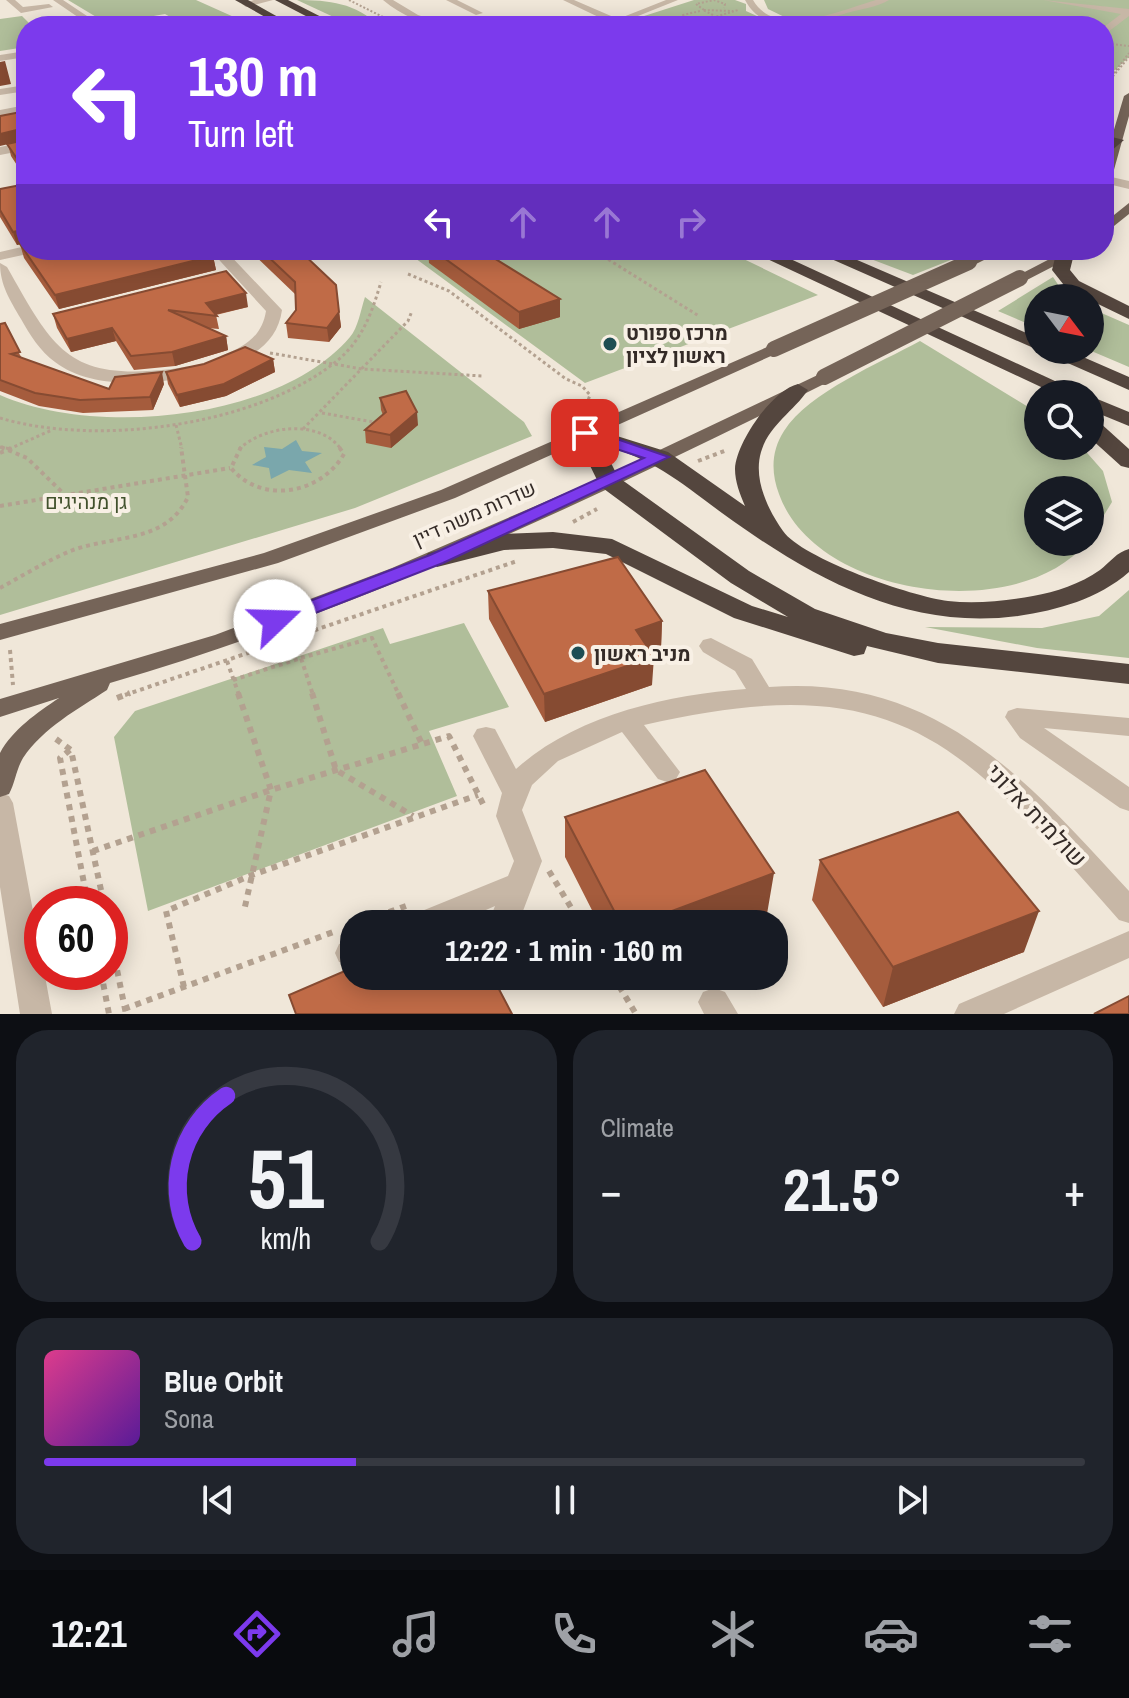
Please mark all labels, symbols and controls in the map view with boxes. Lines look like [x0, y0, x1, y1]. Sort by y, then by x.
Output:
text: 130 m [188, 38, 318, 113]
icon: left [56, 48, 160, 152]
text: Turn left [188, 110, 294, 158]
icon: left [417, 200, 461, 244]
icon: ahead [501, 200, 545, 244]
icon: ahead [585, 200, 629, 244]
icon: right [669, 200, 713, 244]
north arrow [1024, 284, 1104, 364]
map controls [1024, 284, 1104, 556]
place label: מרכז ספורט ראשון לציון [626, 319, 728, 369]
marker: מרכז ספורט ראשון לציון [601, 335, 619, 353]
button: search [1024, 380, 1104, 460]
pin [551, 399, 619, 467]
icon: arrive [563, 411, 607, 455]
street label: שדרות משה דיין [408, 474, 540, 552]
button: layers [1024, 476, 1104, 556]
park label: גן מנהיגים [45, 488, 127, 515]
position arrow [233, 579, 317, 663]
place label: מניב ראשון [594, 640, 691, 667]
marker: מניב ראשון [569, 644, 587, 662]
street label: שולמית אלוני [980, 756, 1094, 874]
speed limit sign: 60 [24, 886, 128, 990]
text: 12:22 · 1 min · 160 m [445, 930, 683, 970]
text: Climate [601, 1110, 674, 1145]
text: 51 [248, 1122, 324, 1234]
text: 21.5° [783, 1149, 903, 1230]
text: − [601, 1160, 622, 1220]
text: + [1064, 1160, 1085, 1220]
text: km/h [261, 1219, 312, 1258]
text: Blue Orbit [164, 1361, 283, 1401]
text: Sona [164, 1401, 214, 1436]
icon: previous [196, 1478, 240, 1522]
icon: pause [543, 1478, 587, 1522]
icon: next [890, 1478, 934, 1522]
icon: directions [229, 1606, 285, 1662]
icon: music [388, 1606, 444, 1662]
icon: phone [546, 1606, 602, 1662]
icon: climate [705, 1606, 761, 1662]
icon: car [863, 1606, 919, 1662]
icon: filters [1022, 1606, 1078, 1662]
text: 12:21 [51, 1610, 127, 1658]

